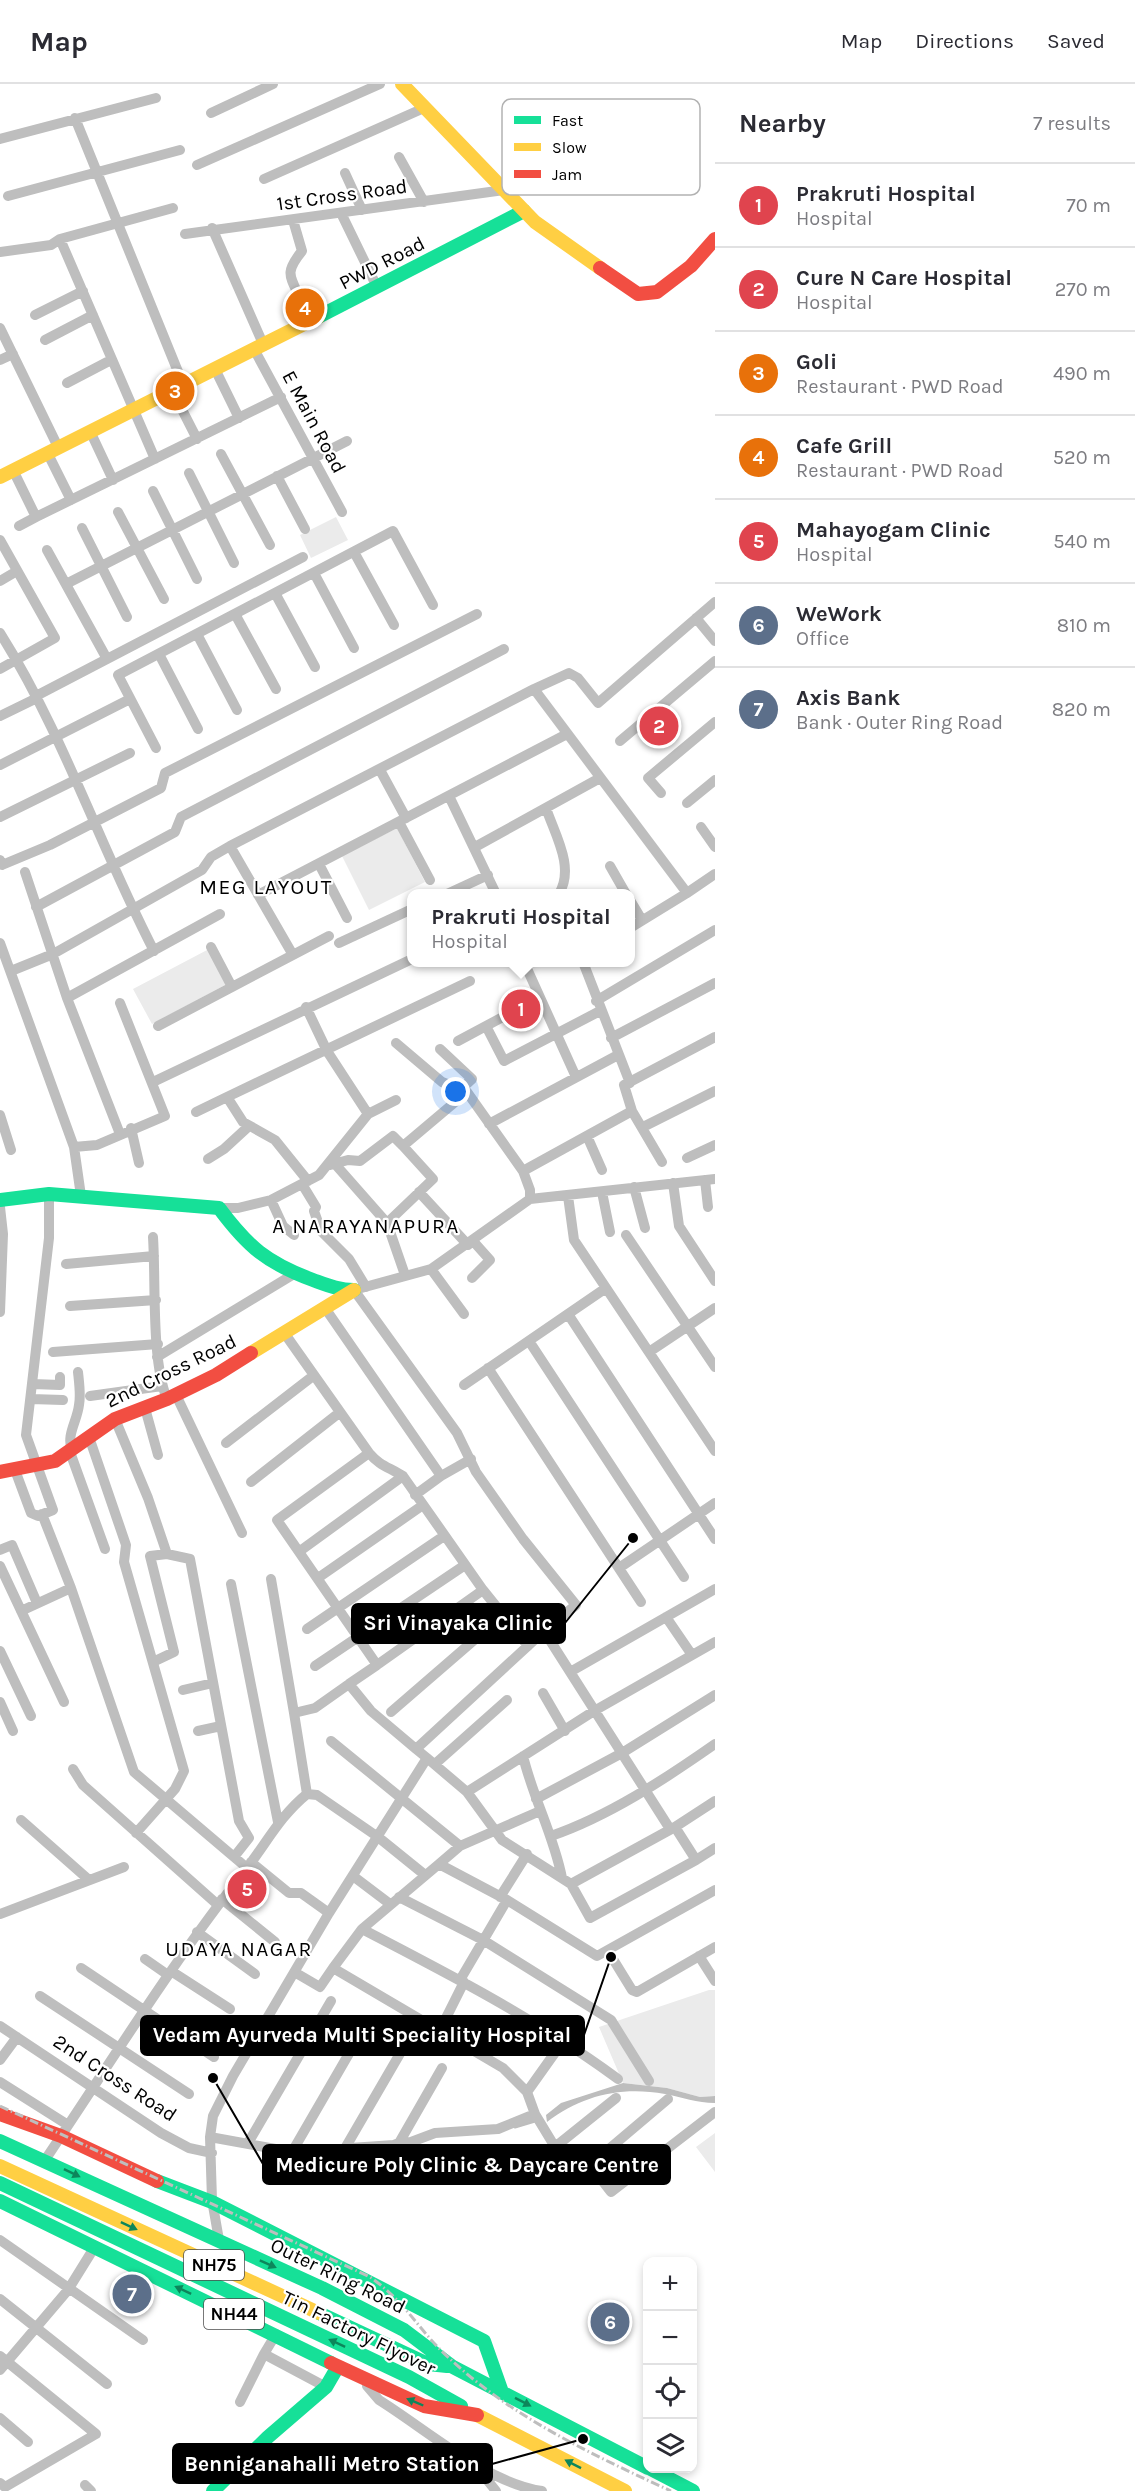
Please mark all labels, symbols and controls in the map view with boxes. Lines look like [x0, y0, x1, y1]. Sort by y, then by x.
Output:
text: Map [30, 25, 88, 58]
text: Map [841, 29, 882, 53]
text: Directions [915, 29, 1014, 53]
text: Saved [1047, 29, 1105, 53]
legend [502, 99, 700, 195]
text: Nearby [739, 108, 826, 139]
text: Fast [552, 111, 583, 130]
text: 7 results [1033, 112, 1111, 135]
text: Slow [552, 138, 587, 157]
text: Jam [552, 165, 582, 184]
street label: 1st Cross Road [275, 174, 409, 216]
text: Prakruti Hospital [796, 181, 976, 207]
text: 1 [755, 194, 762, 217]
text: 70 m [1066, 194, 1111, 217]
text: Hospital [796, 207, 873, 230]
street label: PWD Road [335, 232, 429, 294]
text: Cure N Care Hospital [796, 265, 1012, 291]
text: 2 [752, 278, 765, 301]
text: 270 m [1055, 278, 1111, 301]
pin: 4 [286, 286, 324, 330]
text: Hospital [796, 291, 873, 314]
text: Goli [796, 349, 837, 375]
text: 3 [752, 362, 765, 385]
text: 490 m [1053, 362, 1111, 385]
street label: E Main Road [277, 367, 351, 477]
pin: 3 [156, 368, 195, 414]
text: Restaurant · PWD Road [796, 375, 1004, 398]
text: Cafe Grill [796, 433, 892, 459]
text: 4 [753, 446, 764, 469]
text: 520 m [1053, 446, 1111, 469]
text: Restaurant · PWD Road [796, 459, 1004, 482]
text: Mahayogam Clinic [796, 517, 991, 543]
text: 5 [753, 530, 764, 553]
text: 540 m [1053, 530, 1111, 553]
text: Hospital [796, 543, 873, 566]
text: WeWork [796, 601, 882, 627]
text: 6 [752, 614, 765, 637]
text: 810 m [1057, 614, 1111, 637]
text: Office [796, 627, 849, 650]
text: Axis Bank [796, 685, 900, 711]
text: 7 [754, 698, 763, 721]
text: 820 m [1052, 698, 1111, 721]
pin: 2 [640, 704, 678, 748]
text: Bank · Outer Ring Road [796, 711, 1003, 734]
district label: MEG LAYOUT [199, 875, 333, 899]
popup [407, 889, 635, 967]
text: Prakruti Hospital [431, 904, 611, 930]
text: Hospital [431, 930, 508, 953]
pin: 1 [502, 986, 540, 1032]
your location [441, 1077, 470, 1106]
district label: A NARAYANAPURA [272, 1214, 460, 1238]
street label: 2nd Cross Road [102, 1329, 240, 1413]
callout: Sri Vinayaka Clinic [352, 1604, 565, 1643]
text: Sri Vinayaka Clinic [363, 1611, 553, 1635]
pin: 5 [228, 1866, 266, 1912]
district label: UDAYA NAGAR [165, 1937, 313, 1961]
callout: Vedam Ayurveda Multi Speciality Hospital [141, 2016, 584, 2055]
text: Vedam Ayurveda Multi Speciality Hospital [153, 2023, 571, 2047]
street label: 2nd Cross Road [49, 2030, 181, 2126]
callout: Medicure Poly Clinic & Daycare Centre [263, 2145, 670, 2184]
text: Medicure Poly Clinic & Daycare Centre [275, 2153, 659, 2177]
one-way arrow [64, 2169, 81, 2178]
one-way arrow [121, 2221, 138, 2230]
street label: Outer Ring Road [267, 2233, 409, 2319]
road number: NH75 [184, 2250, 244, 2280]
map controls [643, 2257, 697, 2473]
button: + [643, 2257, 697, 2311]
one-way arrow [260, 2259, 278, 2269]
pin: 7 [112, 2272, 152, 2316]
one-way arrow [174, 2285, 191, 2294]
street label: Tin Factory Flyover [279, 2286, 440, 2380]
road number: NH44 [204, 2299, 264, 2329]
pin: 6 [590, 2300, 630, 2344]
button: − [643, 2311, 697, 2365]
one-way arrow [329, 2339, 346, 2348]
button: locate [643, 2365, 697, 2419]
one-way arrow [405, 2397, 423, 2407]
one-way arrow [514, 2397, 532, 2407]
button: layers [643, 2419, 697, 2473]
callout: Benniganahalli Metro Station [173, 2444, 492, 2483]
text: Benniganahalli Metro Station [184, 2452, 480, 2476]
one-way arrow [564, 2459, 581, 2469]

